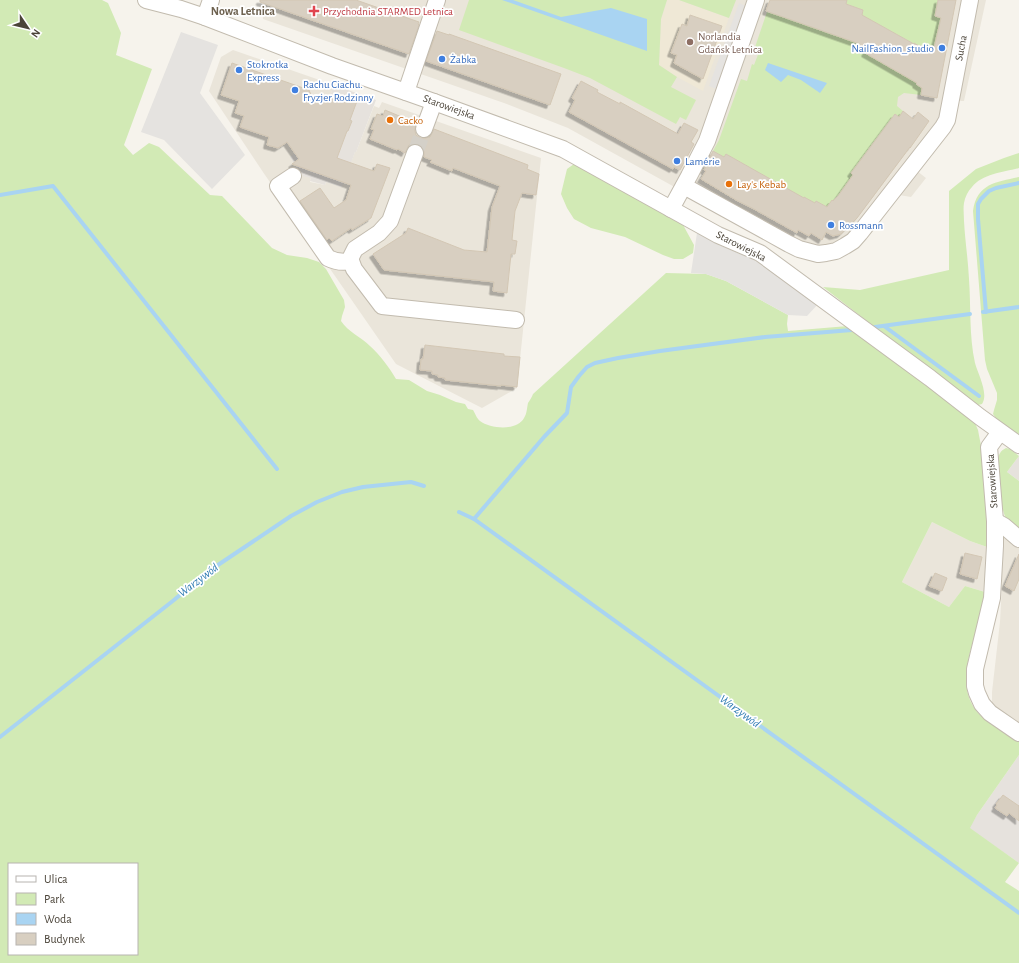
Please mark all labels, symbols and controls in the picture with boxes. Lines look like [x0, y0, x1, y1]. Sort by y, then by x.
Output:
district label: Nowa Letnica [211, 5, 275, 17]
marker: Przychodnia STARMED Letnica [308, 5, 320, 17]
place label: Przychodnia STARMED Letnica [323, 6, 453, 17]
north arrow [8, 8, 48, 48]
text: N [29, 27, 42, 40]
place label: Norlandia Gdańsk Letnica [698, 31, 762, 55]
street label: Sucha [953, 34, 969, 62]
marker: Norlandia Gdańsk Letnica [685, 37, 695, 47]
place label: NailFashion_studio [851, 43, 934, 54]
marker: NailFashion_studio [937, 43, 947, 53]
marker: Żabka [437, 54, 447, 64]
place label: Żabka [450, 54, 476, 65]
place label: Stokrotka Express [247, 59, 288, 83]
marker: Stokrotka Express [234, 65, 244, 75]
place label: Rachu Ciachu. Fryzjer Rodzinny [303, 79, 374, 103]
marker: Rachu Ciachu. Fryzjer Rodzinny [290, 85, 300, 95]
street label: Starowiejska [422, 93, 476, 121]
marker: Cacko [385, 115, 395, 125]
place label: Cacko [398, 115, 423, 126]
marker: Lamérie [672, 156, 682, 166]
place label: Lamérie [685, 156, 720, 167]
marker: Lay's Kebab [724, 179, 734, 189]
place label: Lay's Kebab [737, 179, 786, 190]
marker: Rossmann [826, 220, 836, 230]
place label: Rossmann [839, 220, 883, 231]
street label: Starowiejska [714, 229, 768, 263]
street label: Starowiejska [985, 453, 999, 509]
water label: Warzywód [176, 561, 221, 599]
water label: Warzywód [718, 692, 763, 730]
legend [8, 863, 138, 955]
text: Ulica [44, 873, 68, 885]
text: Park [44, 893, 65, 905]
text: Woda [44, 913, 72, 925]
text: Budynek [44, 933, 86, 946]

